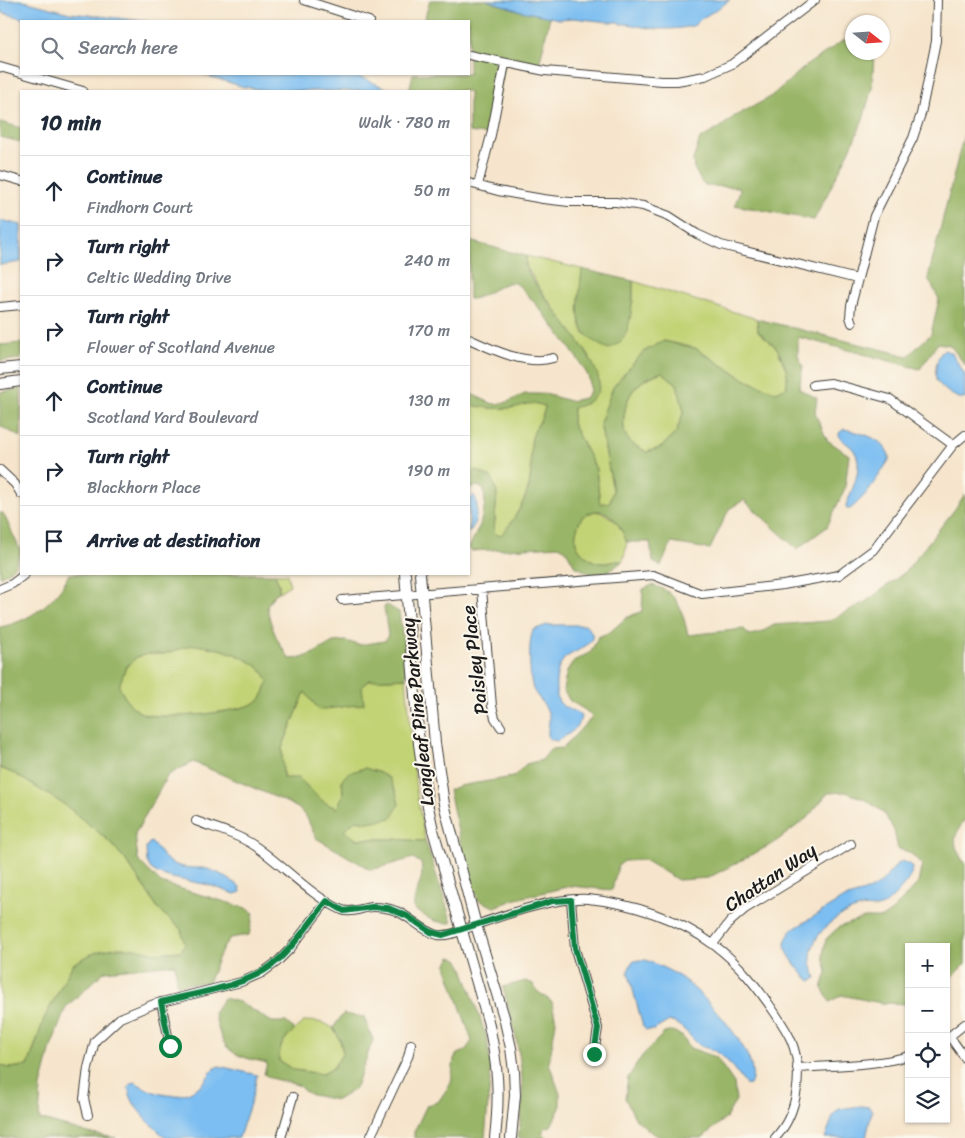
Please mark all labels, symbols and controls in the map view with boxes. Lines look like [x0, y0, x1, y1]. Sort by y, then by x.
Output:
north arrow [845, 15, 890, 60]
search box [20, 20, 470, 75]
text: Search here [78, 31, 178, 64]
icon: search [38, 34, 66, 62]
text: 10 min [40, 104, 101, 142]
text: Walk · 780 m [359, 108, 450, 137]
text: Continue [87, 160, 163, 193]
text: 50 m [414, 176, 450, 205]
icon: ahead [40, 177, 68, 205]
text: Findhorn Court [87, 193, 193, 222]
text: Turn right [87, 230, 169, 263]
text: 240 m [404, 246, 450, 275]
icon: right [40, 247, 68, 275]
text: Celtic Wedding Drive [87, 263, 231, 292]
text: Turn right [87, 300, 169, 333]
text: 170 m [407, 316, 450, 345]
icon: right [40, 317, 68, 345]
text: Flower of Scotland Avenue [87, 333, 275, 362]
text: Continue [87, 370, 163, 403]
text: 130 m [408, 386, 450, 415]
icon: ahead [40, 387, 68, 415]
text: Scotland Yard Boulevard [87, 403, 258, 432]
text: Turn right [87, 440, 169, 473]
text: 190 m [407, 456, 450, 485]
icon: right [40, 457, 68, 485]
text: Blackhorn Place [87, 473, 201, 502]
text: Arrive at destination [87, 524, 260, 557]
icon: arrive [40, 527, 68, 555]
street label: Paisley Place [451, 603, 498, 717]
street label: Longleaf Pine Parkway [391, 616, 444, 808]
street label: Chattan Way [717, 834, 824, 921]
map controls [905, 943, 950, 1123]
button: + [905, 943, 950, 988]
button: − [905, 988, 950, 1033]
button: locate [905, 1033, 950, 1078]
route start [159, 1035, 182, 1058]
route end [583, 1043, 606, 1066]
button: layers [905, 1078, 950, 1123]

